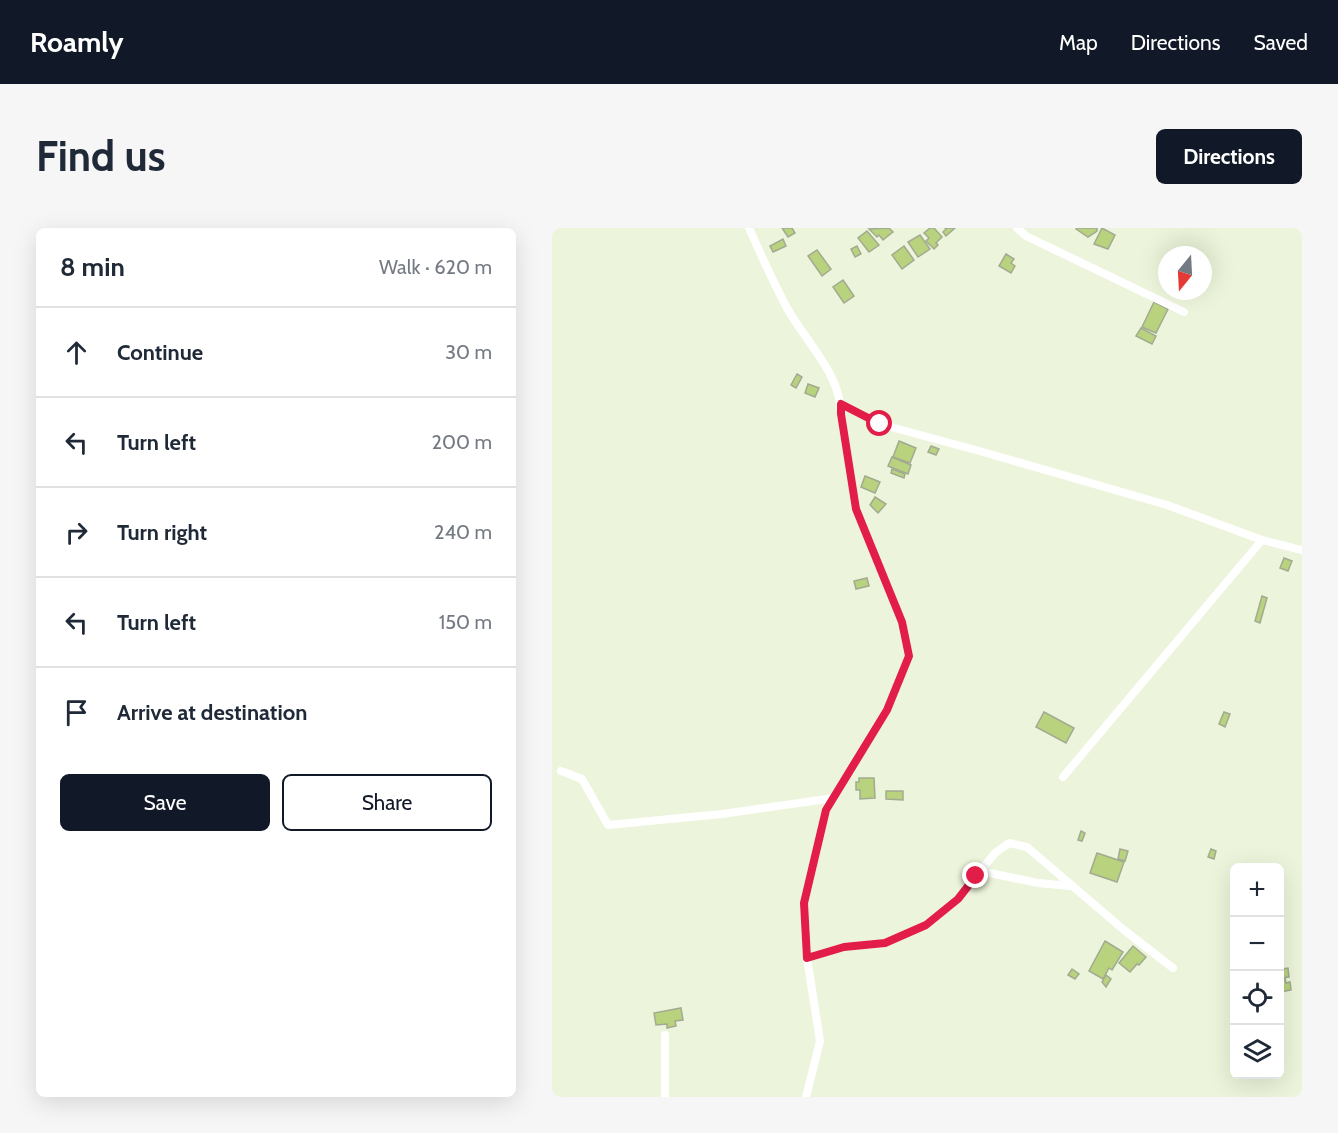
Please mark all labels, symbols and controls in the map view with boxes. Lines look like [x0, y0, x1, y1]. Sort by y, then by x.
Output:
text: Roamly [30, 25, 124, 59]
text: Map [1059, 30, 1098, 55]
text: Directions [1131, 30, 1220, 55]
text: Saved [1253, 30, 1308, 55]
button: Directions [1156, 129, 1302, 184]
text: Find us [36, 130, 165, 182]
north arrow [1158, 246, 1212, 300]
text: 8 min [60, 251, 125, 283]
text: Walk · 620 m [379, 255, 492, 279]
icon: ahead [60, 336, 93, 369]
text: Continue [117, 339, 203, 366]
text: 30 m [445, 340, 492, 364]
route start [866, 410, 892, 436]
icon: left [60, 426, 93, 459]
text: Turn left [117, 429, 196, 456]
text: 200 m [432, 430, 492, 454]
icon: right [60, 516, 93, 549]
text: Turn right [117, 519, 207, 546]
text: 240 m [434, 520, 492, 544]
icon: left [60, 606, 93, 639]
text: Turn left [117, 609, 196, 636]
text: 150 m [439, 610, 492, 634]
icon: arrive [60, 696, 93, 729]
text: Arrive at destination [117, 699, 307, 726]
button: Save [60, 774, 270, 831]
button: Share [282, 774, 492, 831]
route end [962, 862, 988, 888]
map controls [1230, 863, 1284, 1079]
button: + [1230, 863, 1284, 917]
button: − [1230, 917, 1284, 971]
button: locate [1230, 971, 1284, 1025]
button: layers [1230, 1025, 1284, 1079]

